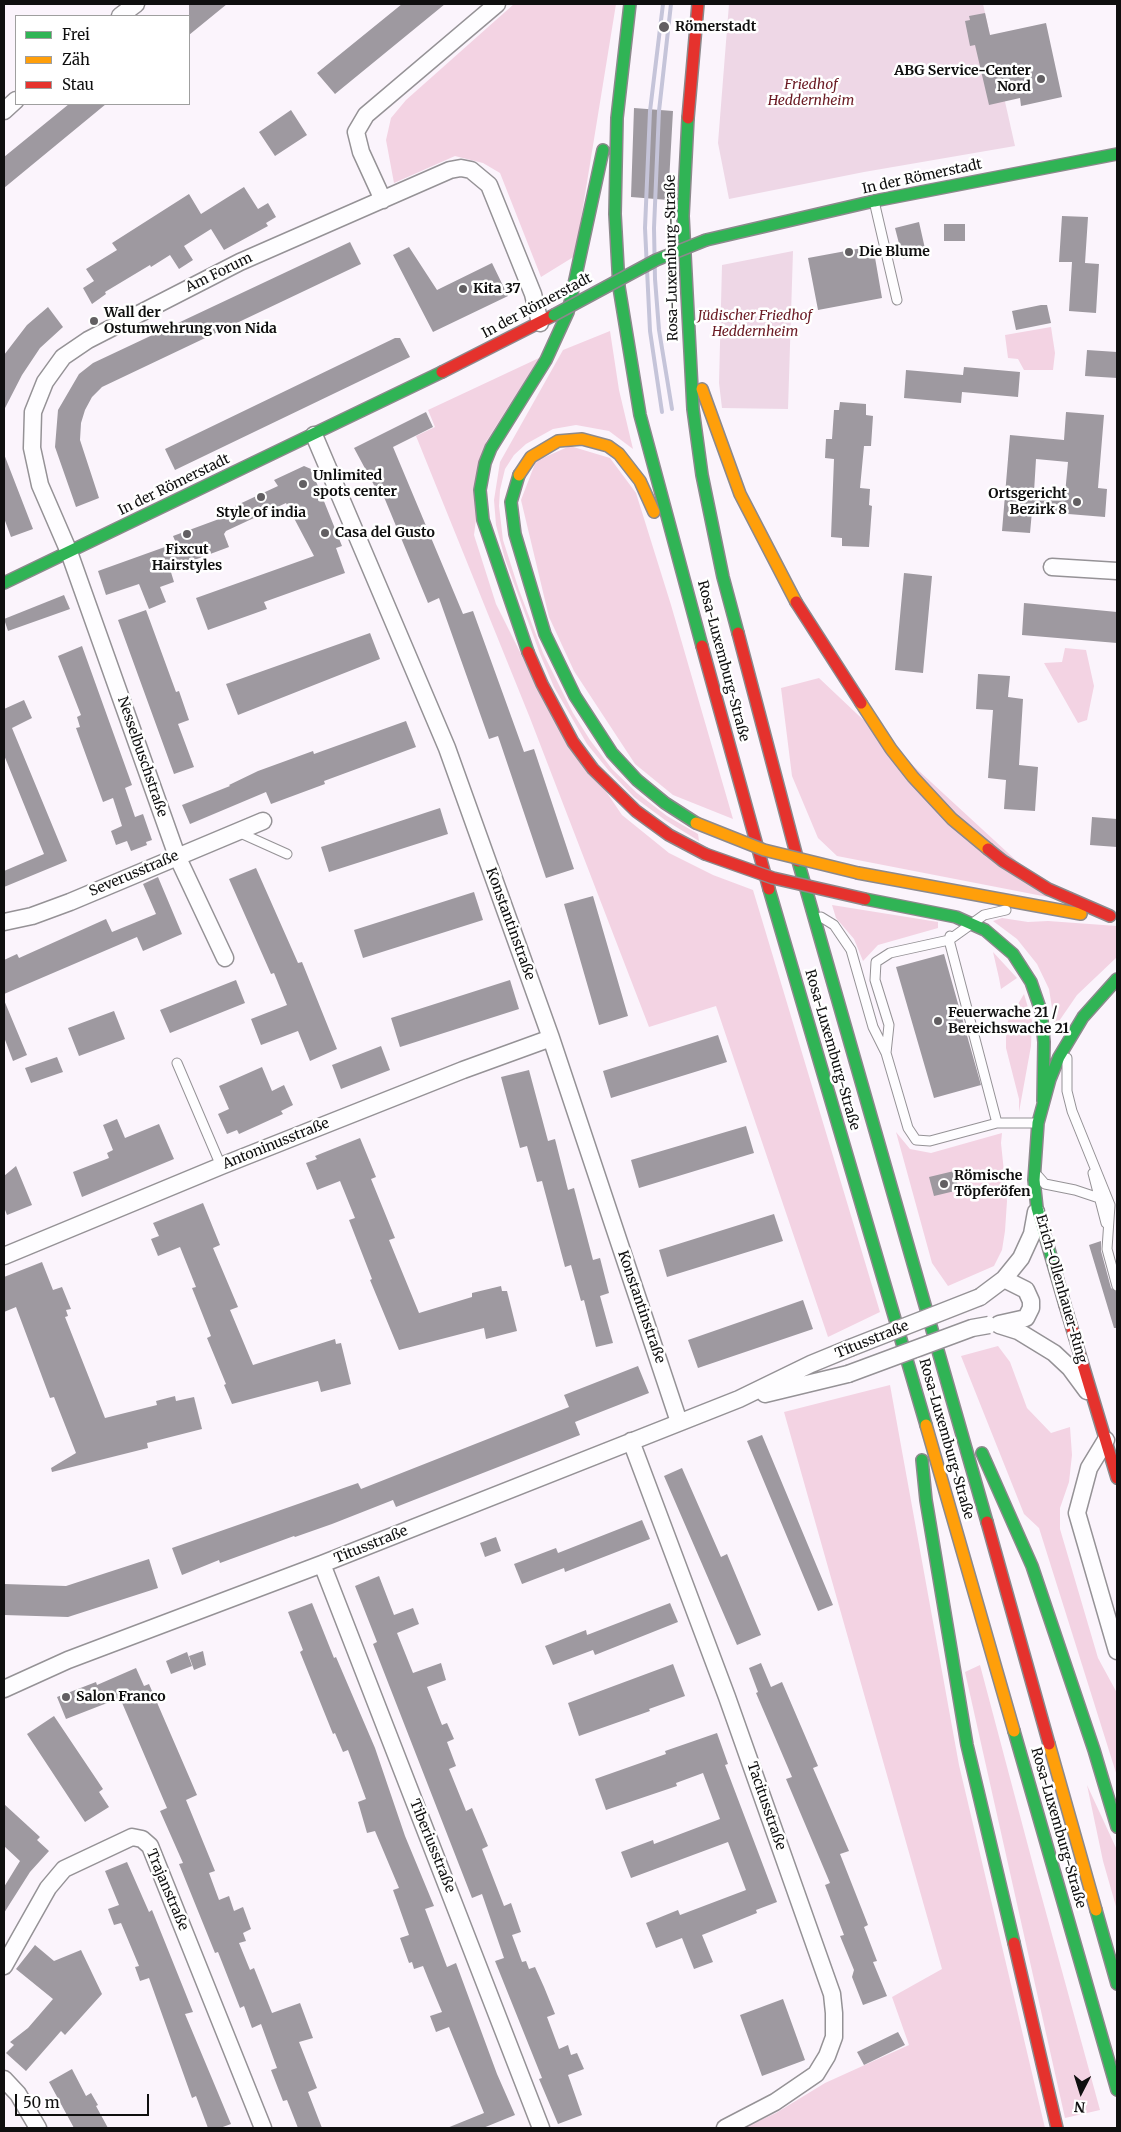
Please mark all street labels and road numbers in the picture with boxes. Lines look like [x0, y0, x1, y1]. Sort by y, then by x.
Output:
street label: In der Römerstadt [861, 156, 983, 198]
street label: Rosa-Luxemburg-Straße [662, 175, 682, 341]
street label: Am Forum [183, 250, 255, 296]
street label: In der Römerstadt [479, 270, 595, 342]
street label: In der Römerstadt [115, 451, 233, 519]
street label: Rosa-Luxemburg-Straße [693, 578, 753, 744]
street label: Nesselbuschstraße [114, 695, 170, 819]
street label: Severusstraße [87, 848, 181, 900]
street label: Konstantinstraße [482, 866, 538, 982]
street label: Rosa-Luxemburg-Straße [801, 968, 863, 1132]
street label: Antoninusstraße [220, 1115, 332, 1173]
street label: Erich-Ollenhauer-Ring [1032, 1213, 1090, 1365]
street label: Konstantinstraße [614, 1248, 668, 1366]
street label: Titusstraße [833, 1318, 911, 1362]
street label: Rosa-Luxemburg-Straße [915, 1357, 977, 1521]
street label: Titusstraße [332, 1523, 410, 1567]
street label: Rosa-Luxemburg-Straße [1027, 1746, 1089, 1910]
street label: Tacitusstraße [743, 1760, 789, 1852]
street label: Tiberiusstraße [406, 1797, 458, 1895]
street label: Trajanstraße [142, 1847, 192, 1933]

